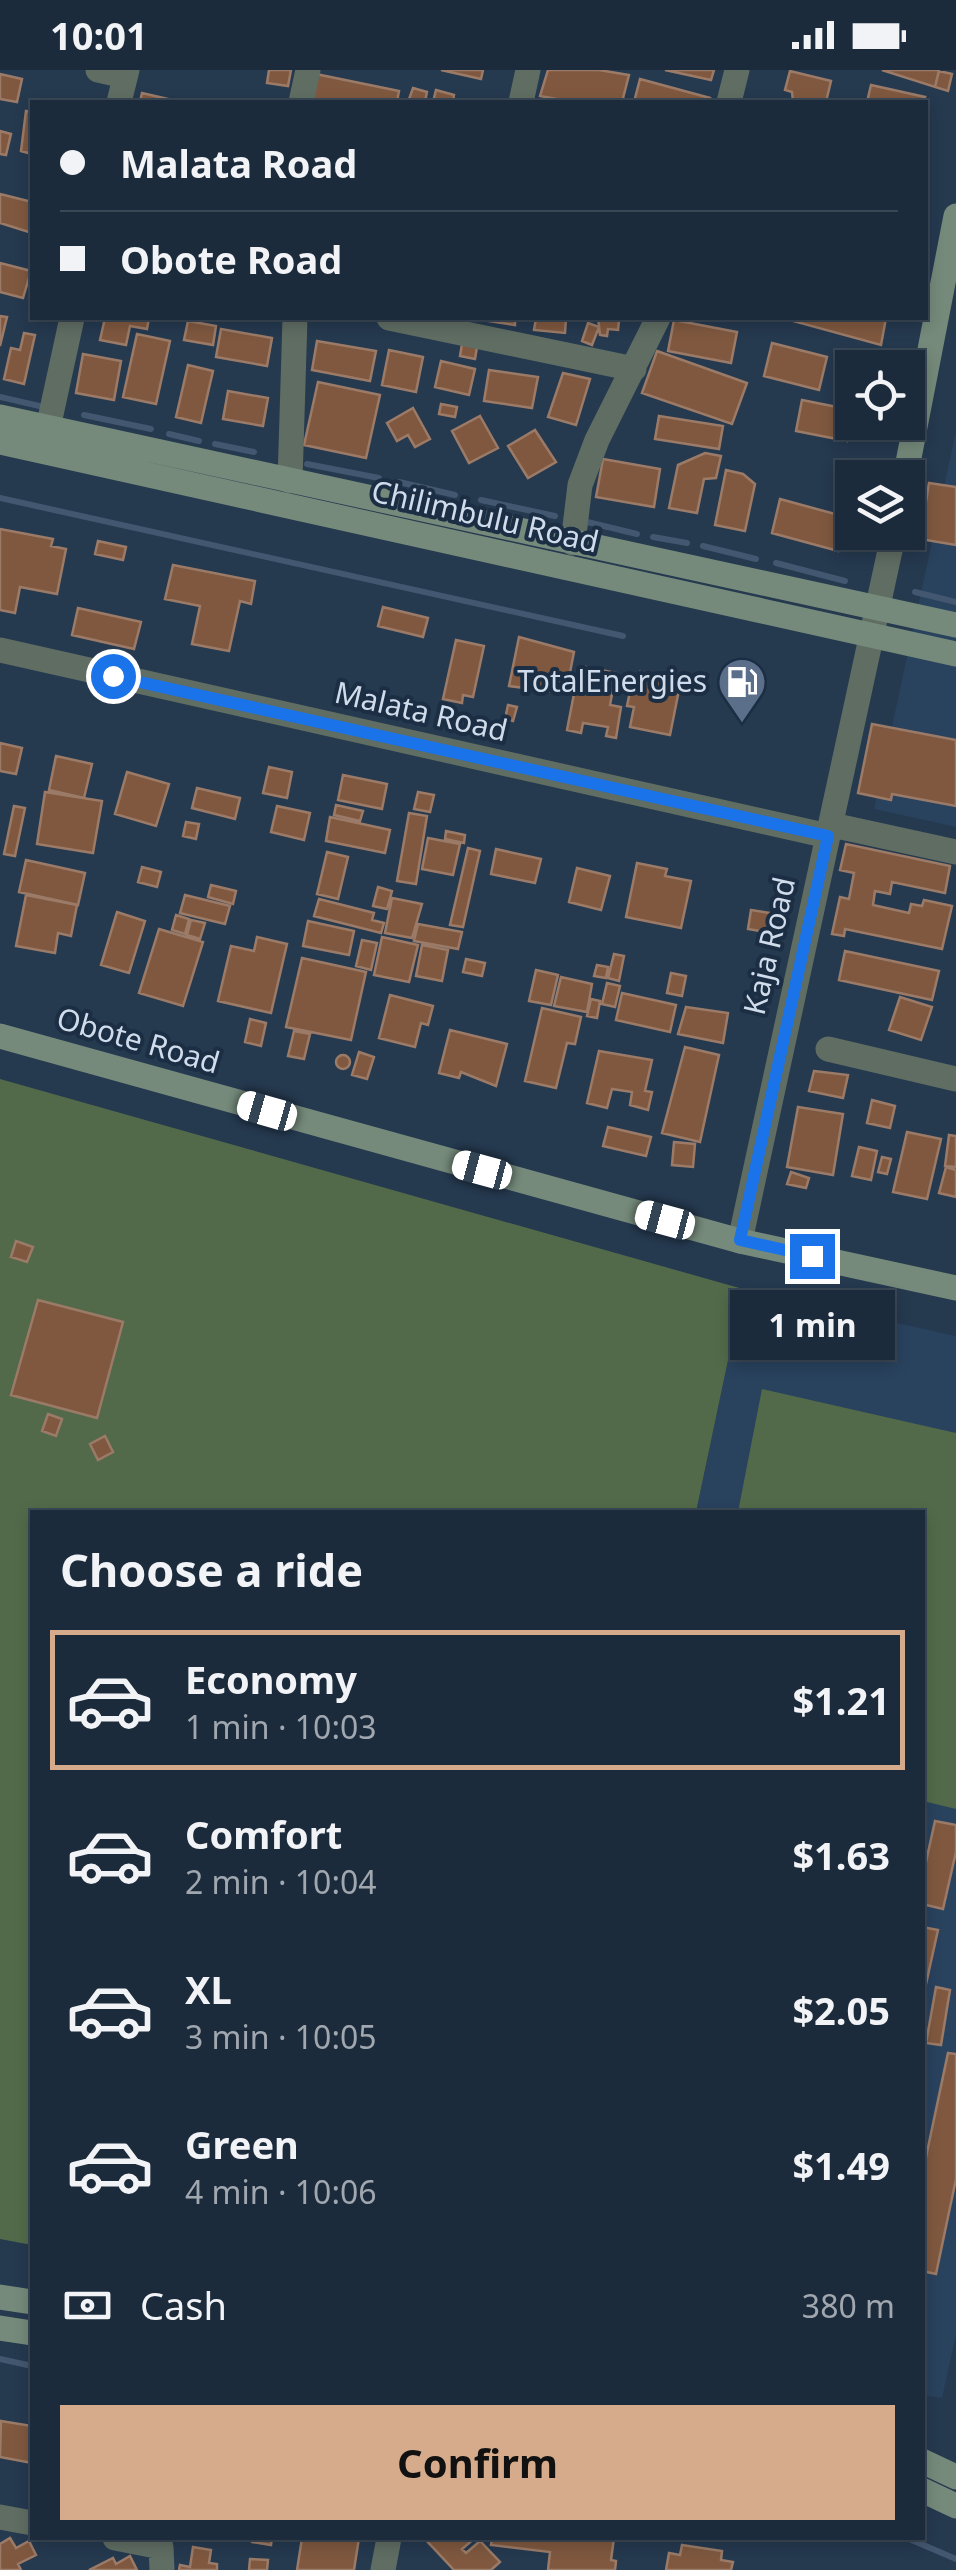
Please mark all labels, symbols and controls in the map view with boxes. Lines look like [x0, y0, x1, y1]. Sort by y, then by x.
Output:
text: 10:01 [50, 9, 148, 61]
text: Malata Road [120, 137, 357, 189]
text: Obote Road [120, 233, 342, 285]
map controls [835, 350, 925, 550]
button: locate [835, 350, 925, 440]
button: layers [835, 460, 925, 550]
street label: Chilimbulu Road [368, 469, 603, 562]
route start [91, 654, 136, 699]
fuel station icon: TotalEnergies [716, 656, 768, 724]
place label: TotalEnergies [517, 660, 707, 701]
street label: Malata Road [331, 671, 512, 750]
street label: Kaja Road [733, 873, 804, 1018]
street label: Obote Road [52, 997, 225, 1082]
car [234, 1088, 300, 1134]
car [449, 1148, 515, 1192]
car [632, 1198, 698, 1242]
route end [790, 1234, 835, 1279]
callout: 1 min [730, 1291, 894, 1361]
text: 1 min [768, 1303, 857, 1346]
text: Choose a ride [60, 1539, 363, 1600]
text: Economy [185, 1653, 357, 1705]
icon: car [65, 1655, 155, 1745]
text: $1.21 [792, 1674, 890, 1726]
text: 1 min · 10:03 [185, 1705, 377, 1748]
text: Comfort [185, 1808, 342, 1860]
icon: car [65, 1810, 155, 1900]
text: $1.63 [792, 1829, 890, 1881]
text: 2 min · 10:04 [185, 1860, 377, 1903]
text: XL [185, 1963, 232, 2015]
icon: car [65, 1965, 155, 2055]
text: $2.05 [792, 1984, 890, 2036]
text: 3 min · 10:05 [185, 2015, 377, 2058]
text: Green [185, 2118, 299, 2170]
icon: car [65, 2120, 155, 2210]
text: $1.49 [792, 2139, 890, 2191]
text: 4 min · 10:06 [185, 2170, 377, 2213]
icon: cash [60, 2278, 115, 2333]
text: Cash [140, 2279, 227, 2331]
text: 380 m [802, 2284, 895, 2327]
button: Confirm [60, 2405, 895, 2520]

